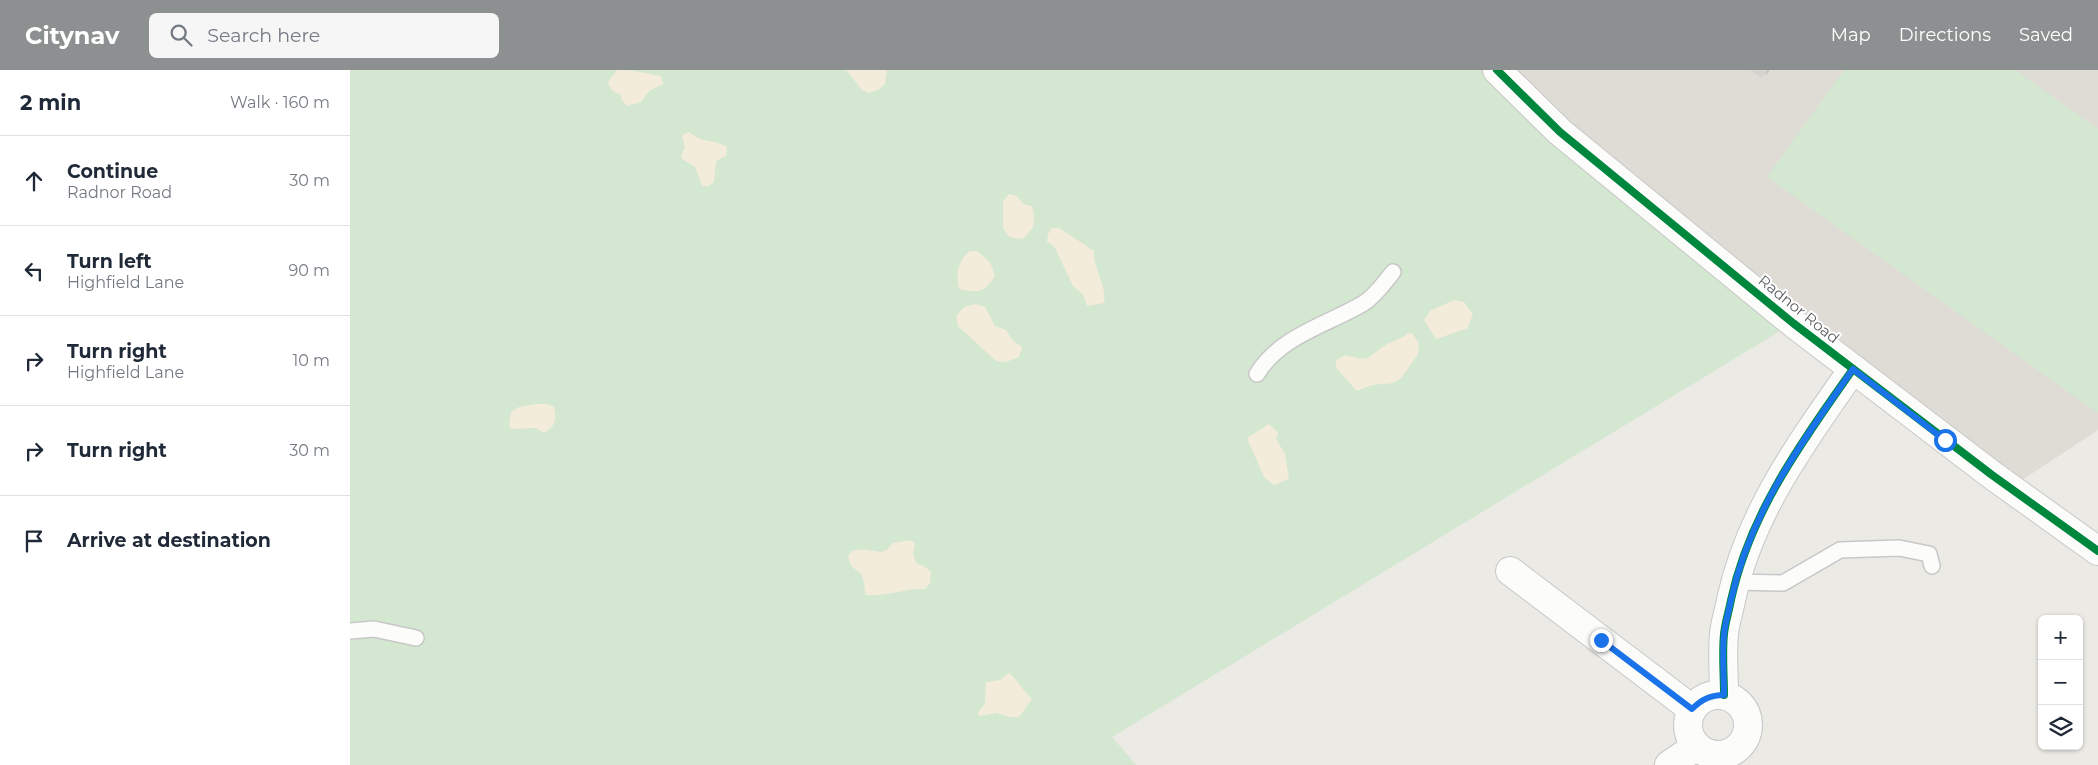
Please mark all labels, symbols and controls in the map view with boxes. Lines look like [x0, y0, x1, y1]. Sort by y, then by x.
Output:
search box [149, 13, 499, 58]
text: Citynav [25, 21, 119, 50]
icon: search [167, 21, 195, 49]
text: Search here [207, 24, 320, 47]
text: Map [1831, 24, 1871, 46]
text: Directions [1899, 24, 1991, 46]
text: Saved [2019, 24, 2073, 46]
text: 2 min [20, 90, 81, 115]
text: Walk · 160 m [230, 93, 330, 112]
text: Continue [67, 160, 158, 183]
icon: ahead [20, 167, 48, 195]
text: 30 m [289, 171, 330, 190]
text: Radnor Road [67, 183, 172, 202]
text: Turn left [67, 250, 152, 273]
icon: left [20, 257, 48, 285]
text: 90 m [288, 261, 330, 280]
street label: Radnor Road [1755, 271, 1843, 347]
text: Highfield Lane [67, 273, 184, 292]
text: Turn right [67, 340, 167, 363]
icon: right [20, 347, 48, 375]
text: 10 m [292, 351, 330, 370]
text: Highfield Lane [67, 363, 184, 382]
route start [1934, 429, 1957, 452]
icon: right [20, 437, 48, 465]
text: Turn right [67, 439, 167, 462]
text: 30 m [289, 441, 330, 460]
icon: arrive [20, 527, 48, 555]
text: Arrive at destination [67, 529, 271, 552]
map controls [2038, 615, 2083, 750]
button: + [2038, 615, 2083, 660]
route end [1590, 629, 1613, 652]
button: − [2038, 660, 2083, 705]
button: layers [2038, 705, 2083, 750]

